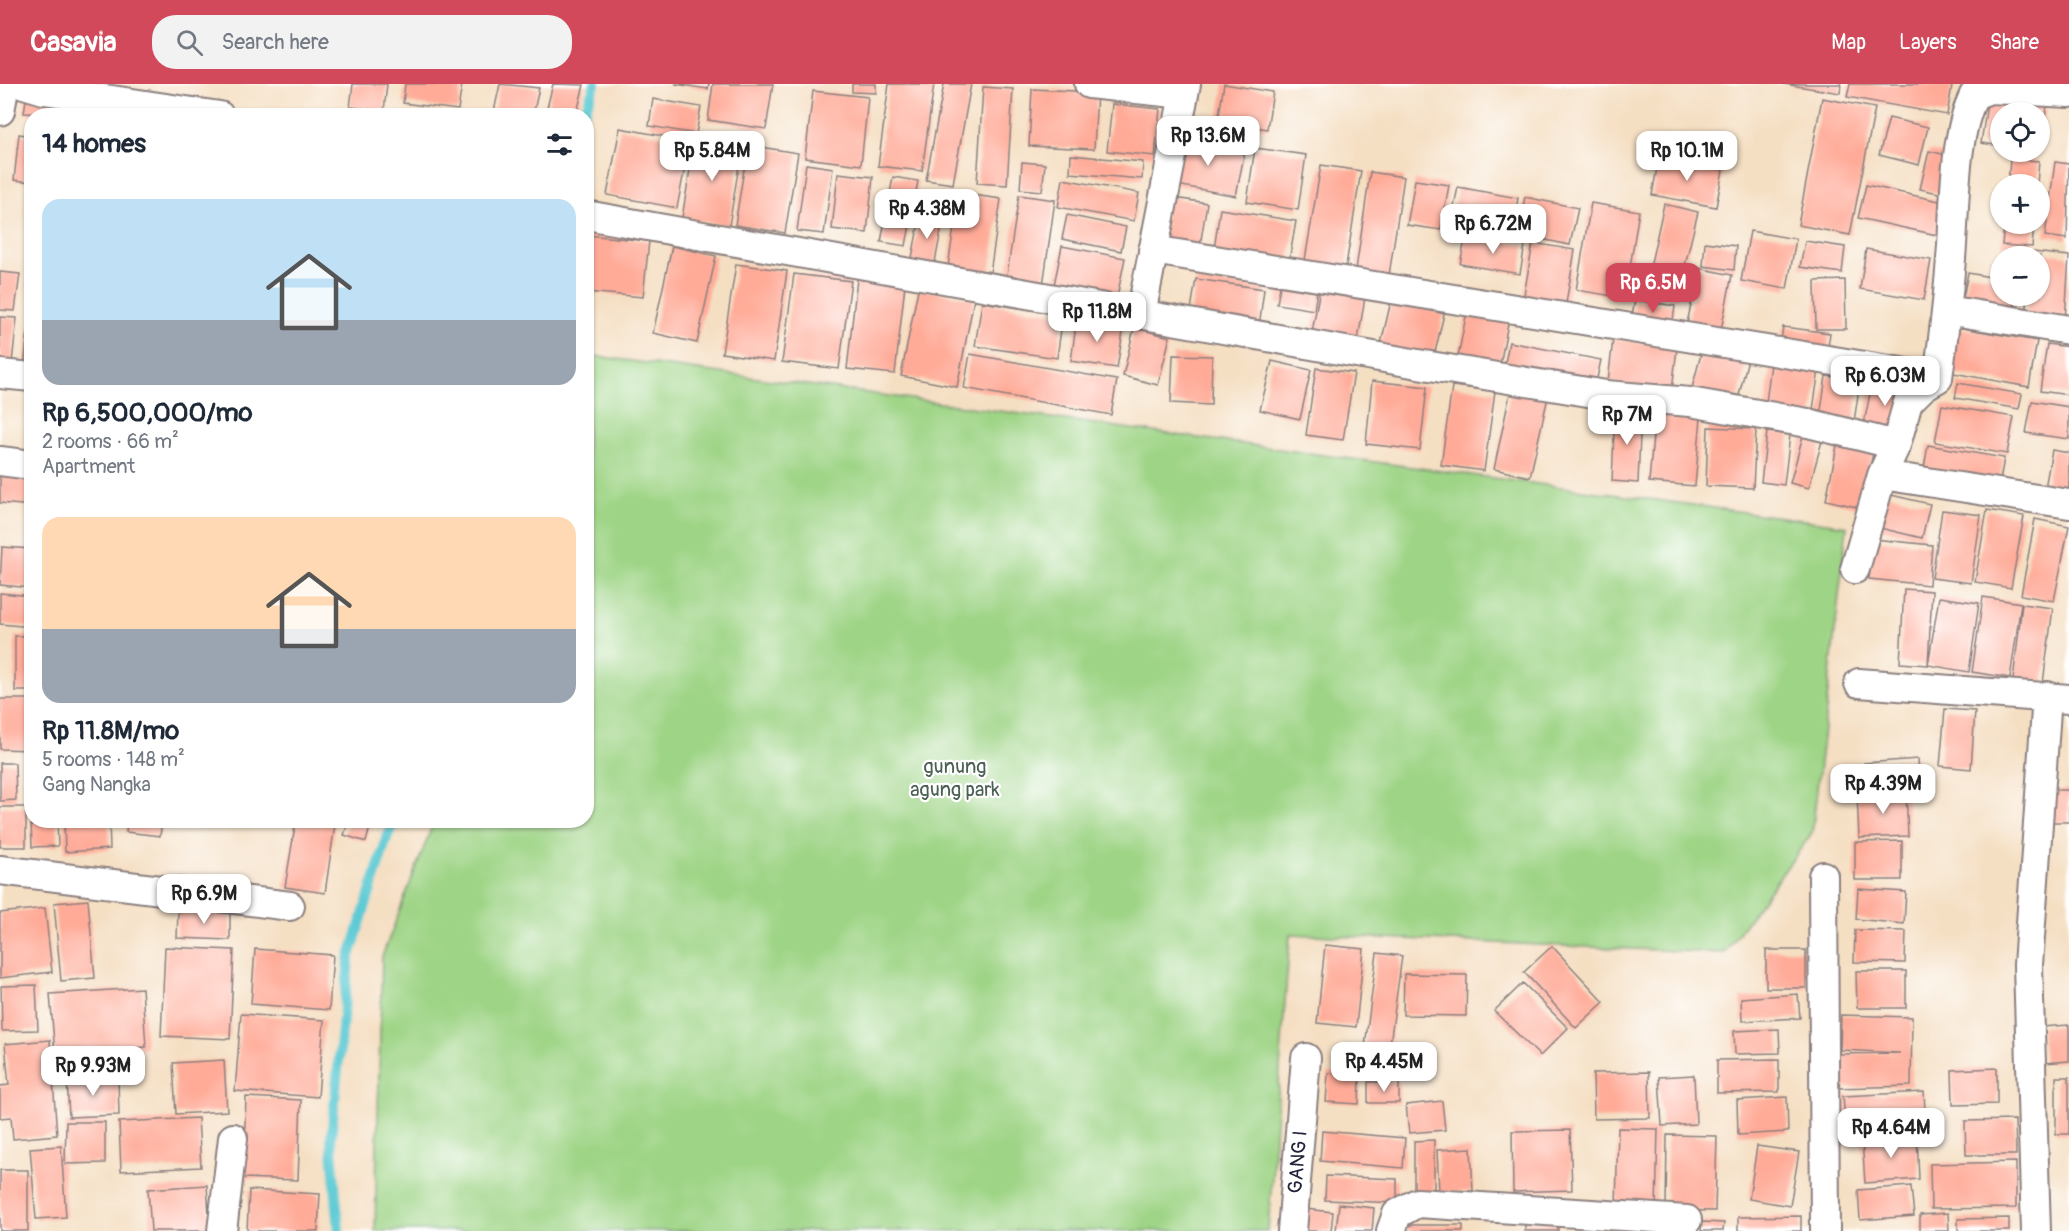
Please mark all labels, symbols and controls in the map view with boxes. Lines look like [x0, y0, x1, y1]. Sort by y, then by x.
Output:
search box [152, 15, 572, 69]
text: Casavia [30, 25, 116, 60]
icon: search [173, 26, 206, 59]
text: Search here [221, 28, 329, 56]
text: Map [1831, 29, 1866, 56]
text: Layers [1899, 29, 1957, 56]
text: Share [1990, 29, 2039, 56]
map controls [1990, 102, 2050, 306]
button: locate [1990, 102, 2050, 162]
pin: Rp 13.6M [1146, 116, 1270, 167]
text: Rp 13.6M [1171, 123, 1245, 148]
text: 14 homes [42, 128, 146, 160]
icon: filters [543, 128, 576, 161]
pin: Rp 5.84M [650, 131, 774, 182]
pin: Rp 10.1M [1625, 131, 1749, 182]
text: Rp 5.84M [674, 138, 750, 163]
text: Rp 10.1M [1650, 138, 1724, 163]
button: + [1990, 174, 2050, 234]
pin: Rp 4.38M [865, 189, 989, 240]
text: Rp 4.38M [889, 196, 965, 221]
pin: Rp 6.72M [1431, 204, 1555, 255]
text: Rp 6.72M [1454, 211, 1532, 236]
icon: home [255, 238, 363, 346]
button: − [1990, 246, 2050, 306]
pin: Rp 6.5M [1598, 263, 1708, 314]
text: Rp 6.5M [1620, 270, 1686, 295]
pin: Rp 11.8M [1035, 292, 1159, 343]
text: Rp 11.8M [1062, 299, 1132, 324]
pin: Rp 6.03M [1823, 356, 1947, 407]
text: Rp 6.03M [1845, 363, 1925, 388]
pin: Rp 7M [1585, 395, 1669, 446]
text: Rp 6,500,000/mo [42, 397, 253, 429]
text: Rp 7M [1602, 402, 1652, 427]
text: 2 rooms · 66 m² [42, 429, 179, 454]
text: Apartment [42, 454, 135, 479]
icon: home [255, 556, 363, 664]
text: Rp 11.8M/mo [42, 715, 179, 747]
text: 5 rooms · 148 m² [42, 747, 185, 772]
park label: gunung agung park [910, 754, 1000, 802]
pin: Rp 4.39M [1821, 764, 1945, 815]
text: Rp 4.39M [1844, 771, 1922, 796]
text: Gang Nangka [42, 772, 151, 797]
pin: Rp 6.9M [149, 874, 259, 925]
text: Rp 6.9M [171, 881, 237, 906]
pin: Rp 4.45M [1322, 1042, 1446, 1093]
pin: Rp 9.93M [31, 1046, 155, 1097]
text: Rp 4.45M [1345, 1049, 1423, 1074]
text: Rp 9.93M [55, 1053, 131, 1078]
pin: Rp 4.64M [1829, 1108, 1953, 1159]
text: Rp 4.64M [1852, 1115, 1930, 1140]
street label: GANG I [1282, 1130, 1313, 1195]

